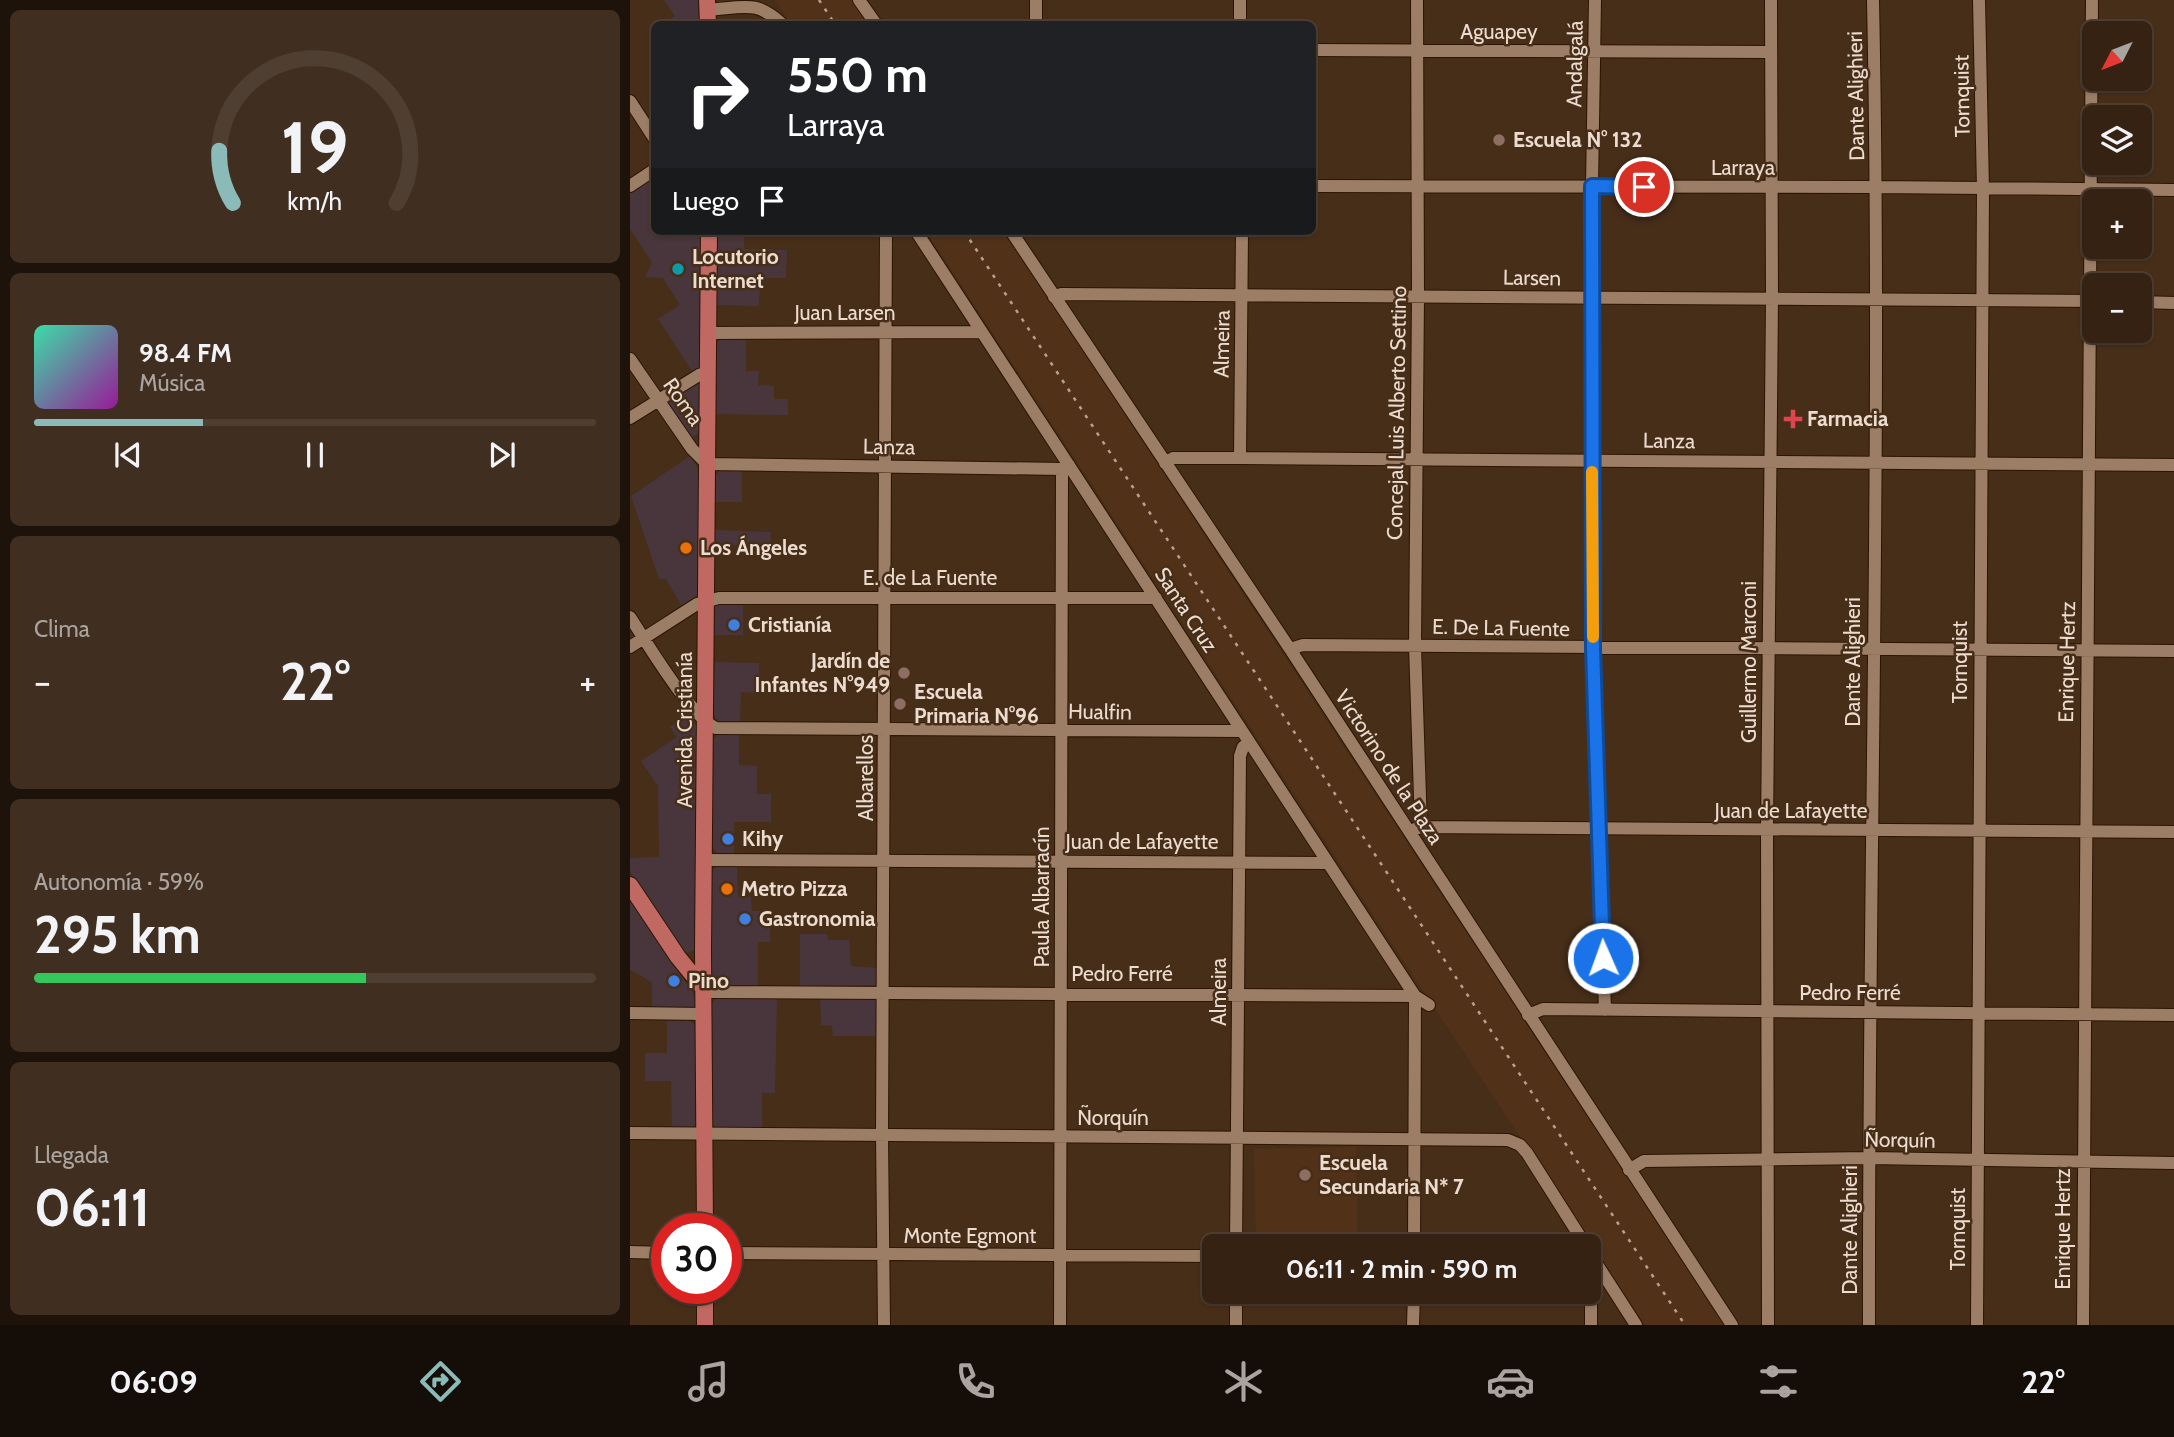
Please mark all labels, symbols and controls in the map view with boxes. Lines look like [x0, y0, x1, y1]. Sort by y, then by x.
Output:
street label: Aguapey [1460, 19, 1538, 44]
street label: Andalgalá [1561, 20, 1588, 108]
north arrow [2082, 21, 2152, 91]
map controls [2082, 21, 2152, 343]
street label: Dante Alighieri [1842, 31, 1869, 161]
text: 550 m [787, 45, 928, 104]
icon: right [672, 49, 763, 140]
street label: Tornquist [1948, 55, 1975, 137]
text: 19 [281, 103, 349, 191]
text: Larraya [787, 105, 884, 144]
button: layers [2082, 105, 2152, 175]
place label: Escuela N° 132 [1513, 127, 1642, 152]
marker: Escuela N° 132 [1491, 132, 1507, 148]
street label: Larraya [1711, 155, 1775, 180]
pin [1614, 157, 1674, 217]
icon: arrive [1625, 168, 1663, 206]
icon: arrive [753, 182, 791, 220]
text: km/h [288, 185, 342, 215]
text: Luego [672, 185, 739, 217]
button: + [2082, 189, 2152, 259]
place label: Locutorio Internet [692, 244, 779, 293]
marker: Locutorio Internet [670, 261, 686, 277]
street label: Larsen [1503, 264, 1561, 291]
button: − [2082, 273, 2152, 343]
street label: Concejal Luis Alberto Settino [1382, 286, 1412, 540]
street label: Juan Larsen [793, 300, 896, 325]
street label: Almeira [1208, 310, 1235, 378]
text: 98.4 FM [139, 337, 232, 369]
text: Música [139, 369, 205, 397]
street label: Roma [658, 373, 709, 430]
place label: Farmacia [1807, 406, 1889, 431]
marker: Farmacia [1785, 411, 1801, 427]
street label: Lanza [1643, 428, 1695, 453]
street label: Lanza [863, 434, 915, 459]
icon: previous [109, 436, 147, 474]
icon: pause [296, 436, 334, 474]
icon: next [483, 436, 521, 474]
place label: Los Ángeles [700, 535, 807, 560]
marker: Los Ángeles [678, 540, 694, 556]
street label: Santa Cruz [1150, 563, 1223, 657]
street label: E. de La Fuente [863, 565, 997, 590]
street label: Guillermo Marconi [1736, 581, 1761, 743]
street label: Dante Alighieri [1840, 597, 1865, 727]
street label: Enrique Hertz [2053, 601, 2080, 723]
place label: Cristianía [748, 612, 832, 637]
street label: E. De La Fuente [1432, 614, 1570, 641]
text: Clima [34, 615, 90, 643]
marker: Cristianía [726, 617, 742, 633]
street label: Tornquist [1947, 621, 1972, 703]
place label: Jardín de Infantes N°949 [755, 648, 890, 697]
text: 22° [280, 650, 350, 713]
street label: Avenida Cristianía [672, 652, 697, 808]
text: − [34, 658, 51, 705]
text: + [579, 658, 596, 705]
marker: Jardín de Infantes N°949 [896, 665, 912, 681]
place label: Escuela Primaria N°96 [914, 679, 1039, 728]
street label: Victorino de la Plaza [1330, 685, 1449, 849]
marker: Escuela Primaria N°96 [892, 696, 908, 712]
street label: Hualfin [1068, 698, 1132, 725]
street label: Albarellos [853, 734, 878, 821]
street label: Juan de Lafayette [1714, 798, 1868, 823]
place label: Kihy [742, 826, 784, 851]
street label: Paula Albarracín [1029, 827, 1054, 967]
street label: Juan de Lafayette [1065, 829, 1219, 854]
marker: Kihy [720, 831, 736, 847]
text: Autonomía · 59% [34, 868, 204, 896]
place label: Metro Pizza [741, 876, 848, 901]
marker: Metro Pizza [719, 881, 735, 897]
text: 295 km [34, 903, 201, 966]
place label: Gastronomia [759, 906, 876, 931]
marker: Gastronomia [737, 911, 753, 927]
position arrow [1566, 921, 1640, 995]
street label: Almeira [1206, 958, 1231, 1026]
street label: Pedro Ferré [1071, 961, 1173, 986]
place label: Pino [688, 968, 729, 993]
marker: Pino [666, 973, 682, 989]
street label: Pedro Ferré [1799, 980, 1901, 1005]
street label: Ñorquín [1077, 1104, 1149, 1130]
street label: Ñorquín [1864, 1125, 1936, 1153]
text: Llegada [34, 1141, 109, 1169]
place label: Escuela Secundaria N* 7 [1319, 1150, 1464, 1199]
street label: Dante Alighieri [1837, 1165, 1862, 1295]
marker: Escuela Secundaria N* 7 [1297, 1167, 1313, 1183]
street label: Enrique Hertz [2050, 1168, 2075, 1290]
text: 06:11 [34, 1176, 150, 1239]
street label: Tornquist [1945, 1188, 1970, 1270]
speed limit sign: 30 [651, 1213, 742, 1304]
street label: Monte Egmont [904, 1223, 1036, 1248]
text: 06:11 · 2 min · 590 m [1286, 1253, 1517, 1285]
icon: directions [416, 1357, 465, 1406]
icon: music [684, 1357, 733, 1406]
icon: phone [951, 1357, 1000, 1406]
icon: climate [1219, 1357, 1268, 1406]
icon: car [1486, 1357, 1535, 1406]
icon: filters [1754, 1357, 1803, 1406]
text: 06:09 [109, 1362, 198, 1401]
text: 22° [2022, 1362, 2065, 1401]

